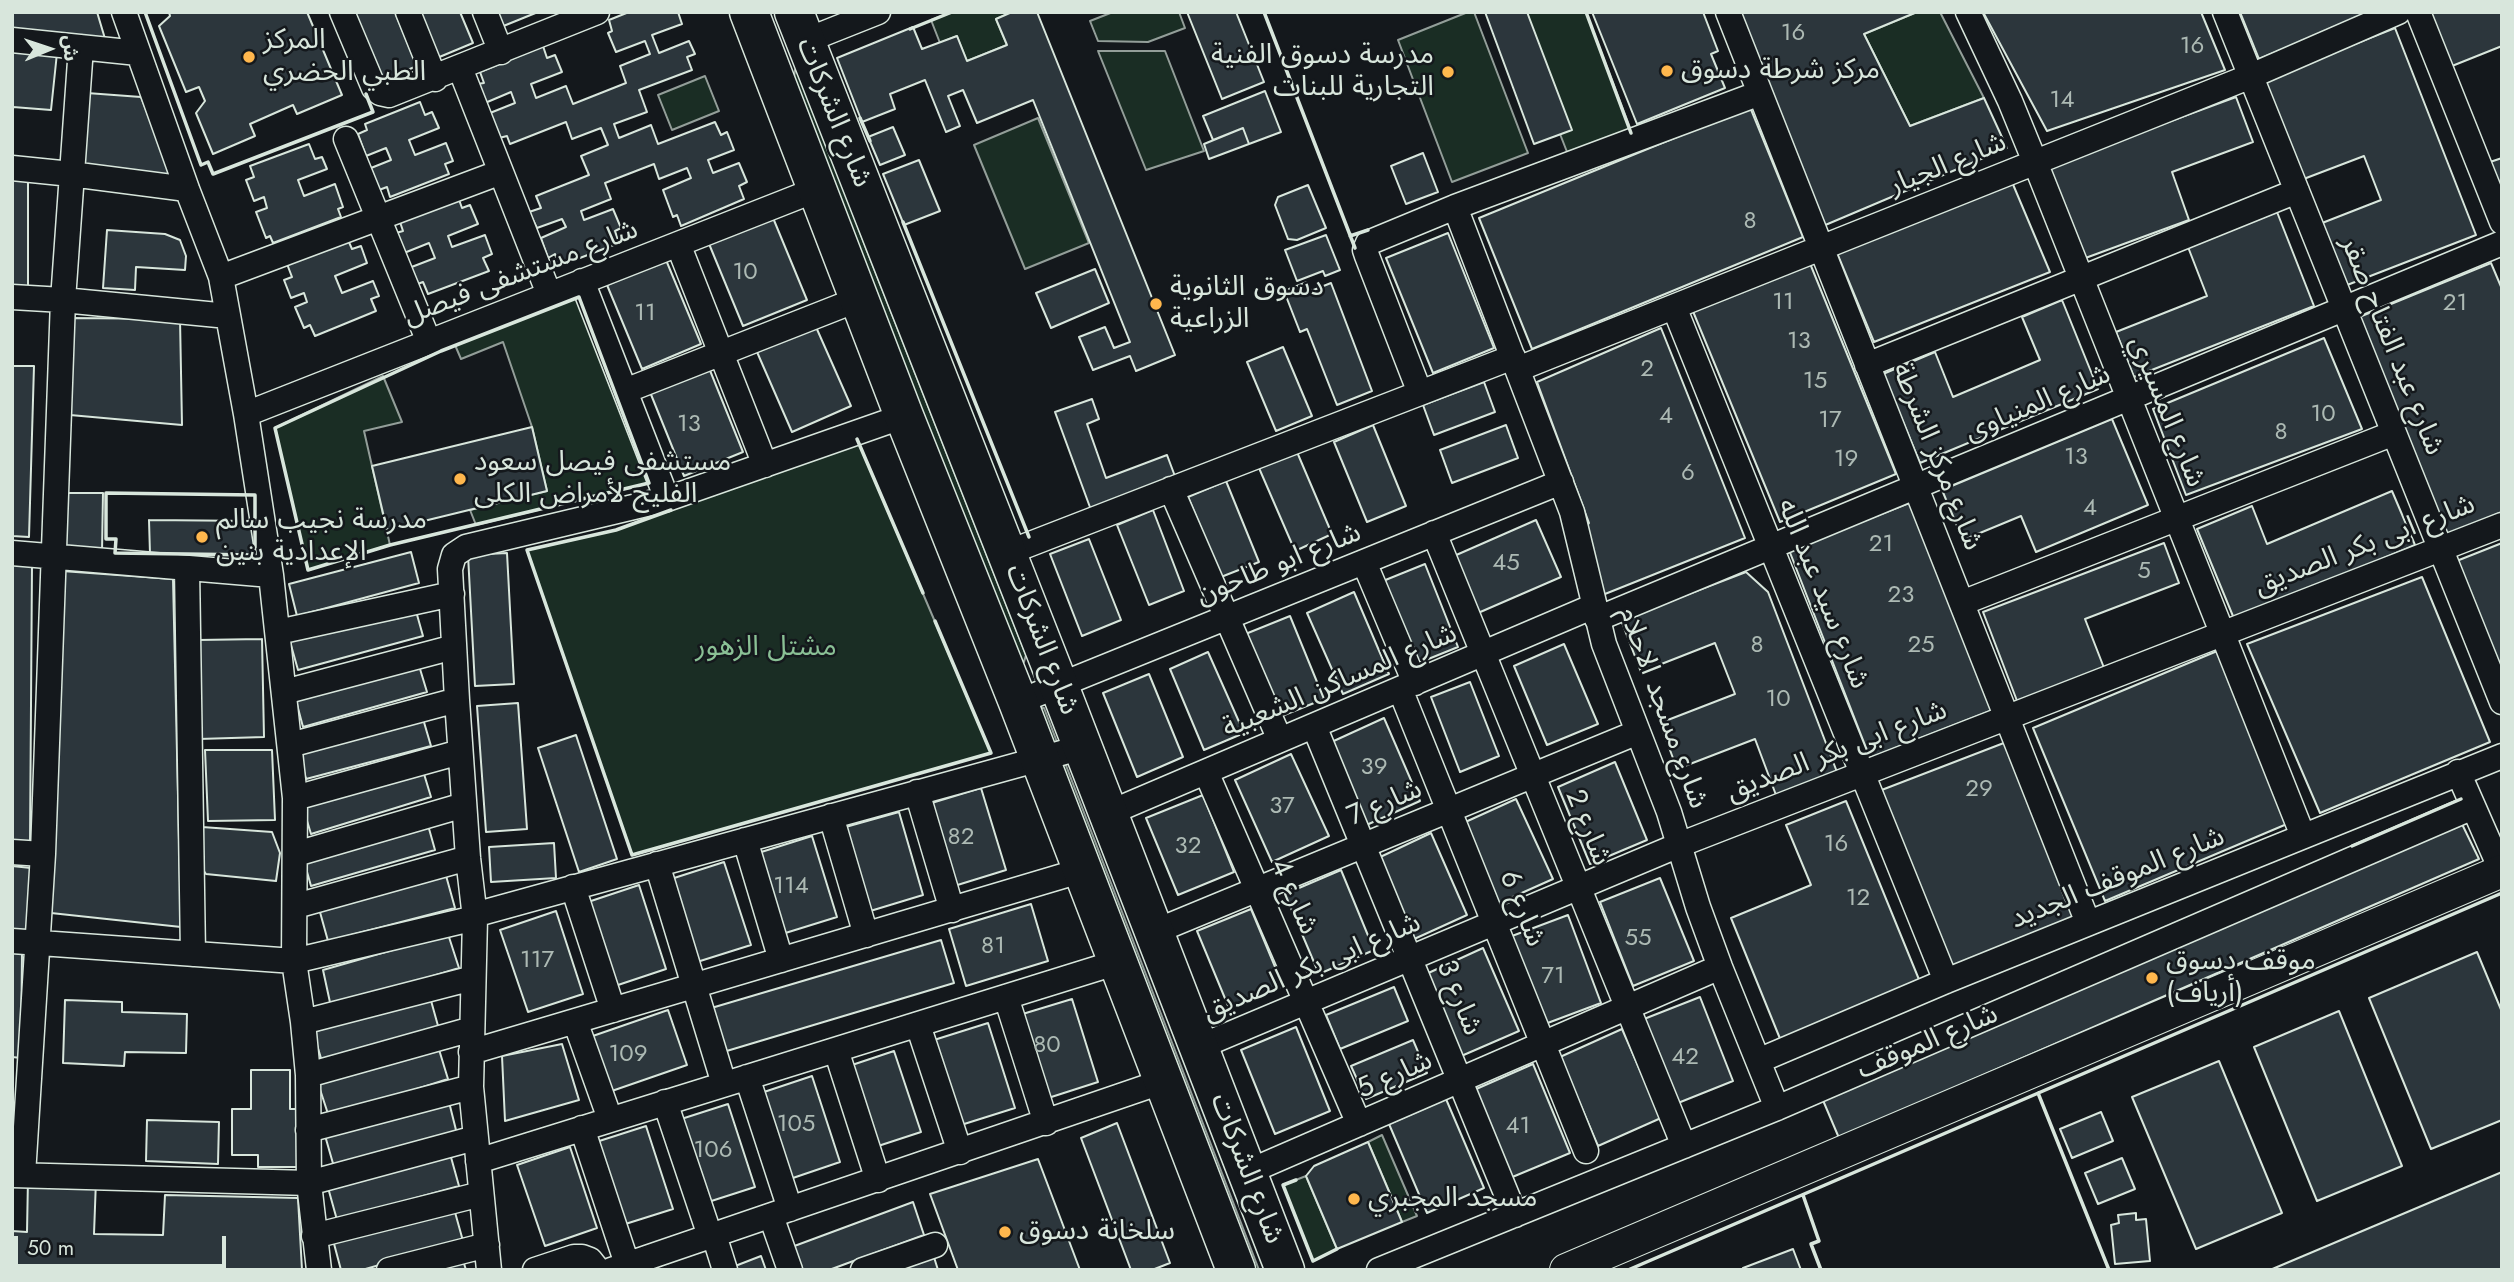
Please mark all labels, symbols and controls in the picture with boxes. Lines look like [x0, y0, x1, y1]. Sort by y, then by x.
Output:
north arrow [14, 14, 84, 84]
house number: 16 [1781, 20, 1805, 48]
place label: المركز الطبي الحضري [263, 24, 426, 90]
street label: شارع الشركات [788, 33, 878, 193]
house number: 16 [2180, 33, 2204, 61]
text: ش [57, 35, 84, 62]
place label: مدرسة دسوق الفنية التجارية للبنات [1211, 39, 1434, 105]
marker: المركز الطبي الحضري [241, 49, 257, 65]
place label: مركز شرطة دسوق [1681, 54, 1880, 88]
marker: مركز شرطة دسوق [1659, 63, 1675, 79]
marker: مدرسة دسوق الفنية التجارية للبنات [1440, 64, 1456, 80]
house number: 14 [2050, 87, 2074, 115]
street label: شارع الجيار [1884, 126, 2012, 204]
house number: 8 [1743, 208, 1757, 236]
street label: شارع مستشفى فيصل [399, 214, 643, 334]
street label: شارع عبد الفتاح صقر [2332, 232, 2450, 460]
house number: 10 [732, 259, 758, 287]
place label: دسوق الثانوية الزراعية [1170, 271, 1324, 337]
house number: 11 [1772, 289, 1794, 317]
house number: 21 [2443, 290, 2467, 318]
marker: دسوق الثانوية الزراعية [1148, 296, 1164, 312]
house number: 11 [634, 300, 656, 328]
house number: 13 [1787, 328, 1811, 356]
street label: شارع المسيري [2121, 332, 2211, 492]
house number: 2 [1640, 356, 1654, 384]
street label: شارع مركز الشرطة [1883, 358, 1989, 556]
street label: شارع المنياوى [1960, 358, 2116, 450]
house number: 15 [1803, 368, 1827, 396]
house number: 10 [2310, 401, 2336, 429]
house number: 4 [1659, 403, 1673, 431]
house number: 17 [1818, 407, 1842, 435]
house number: 13 [677, 411, 701, 439]
house number: 8 [2274, 419, 2288, 447]
house number: 13 [2064, 444, 2088, 472]
place label: مستشفى فيصل سعود الفليج لأمراض الكلى [474, 446, 731, 512]
house number: 19 [1834, 446, 1858, 474]
house number: 6 [1681, 460, 1695, 488]
marker: مستشفى فيصل سعود الفليج لأمراض الكلى [452, 471, 468, 487]
street label: شارع ابى بكر الصديق [2250, 488, 2480, 604]
street label: شارع سيد عبد الله [1769, 494, 1875, 694]
house number: 4 [2083, 495, 2097, 523]
place label: مدرسة نجيب سالم الإعدادية بنين [216, 504, 427, 570]
street label: شارع ابو طاحون [1192, 517, 1366, 613]
marker: مدرسة نجيب سالم الإعدادية بنين [194, 529, 210, 545]
house number: 21 [1869, 531, 1893, 559]
house number: 45 [1492, 550, 1520, 578]
house number: 5 [2137, 558, 2151, 586]
street label: شارع الشركات [997, 560, 1085, 720]
house number: 23 [1888, 582, 1914, 610]
street label: شارع مسجد الاحلام [1610, 602, 1714, 814]
street label: شارع المساكن الشعبية [1218, 617, 1462, 747]
park label: مشتل الزهور [695, 631, 837, 665]
house number: 8 [1750, 632, 1764, 660]
house number: 25 [1907, 632, 1935, 660]
house number: 10 [1765, 686, 1791, 714]
street label: شارع ابى بكر الصديق [1722, 694, 1952, 810]
house number: 39 [1361, 754, 1387, 782]
street label: شارع 7 [1343, 773, 1427, 835]
house number: 29 [1965, 776, 1993, 804]
street label: شارع 2 [1557, 785, 1617, 871]
house number: 37 [1269, 793, 1295, 821]
street label: شارع الموقف الجديد [2006, 821, 2230, 937]
house number: 82 [948, 824, 974, 852]
house number: 16 [1824, 831, 1848, 859]
house number: 32 [1175, 833, 1201, 861]
street label: شارع 4 [1262, 854, 1324, 940]
street label: شارع 6 [1491, 866, 1551, 952]
house number: 114 [773, 873, 809, 901]
house number: 12 [1846, 885, 1870, 913]
street label: شارع ابى بكر الصديق [1198, 907, 1426, 1029]
house number: 55 [1624, 925, 1652, 953]
house number: 81 [981, 933, 1005, 961]
place label: موقف دسوق (أرياف) [2166, 945, 2316, 1011]
house number: 117 [520, 947, 554, 975]
street label: شارع 3 [1428, 955, 1488, 1041]
house number: 71 [1541, 963, 1565, 991]
marker: موقف دسوق (أرياف) [2144, 970, 2160, 986]
street label: شارع الموقف [1853, 998, 2003, 1088]
house number: 80 [1033, 1032, 1061, 1060]
house number: 109 [608, 1041, 648, 1069]
house number: 42 [1671, 1044, 1699, 1072]
street label: شارع 5 [1352, 1045, 1438, 1107]
street label: شارع الشركات [1202, 1089, 1290, 1249]
house number: 105 [777, 1111, 815, 1139]
house number: 41 [1506, 1113, 1530, 1141]
house number: 106 [693, 1137, 733, 1165]
place label: مسجد المجبري [1368, 1182, 1538, 1216]
marker: مسجد المجبري [1346, 1191, 1362, 1207]
place label: سلخانة دسوق [1019, 1215, 1175, 1249]
scale bar [18, 1222, 229, 1266]
marker: سلخانة دسوق [997, 1224, 1013, 1240]
text: 50 m [27, 1233, 74, 1263]

